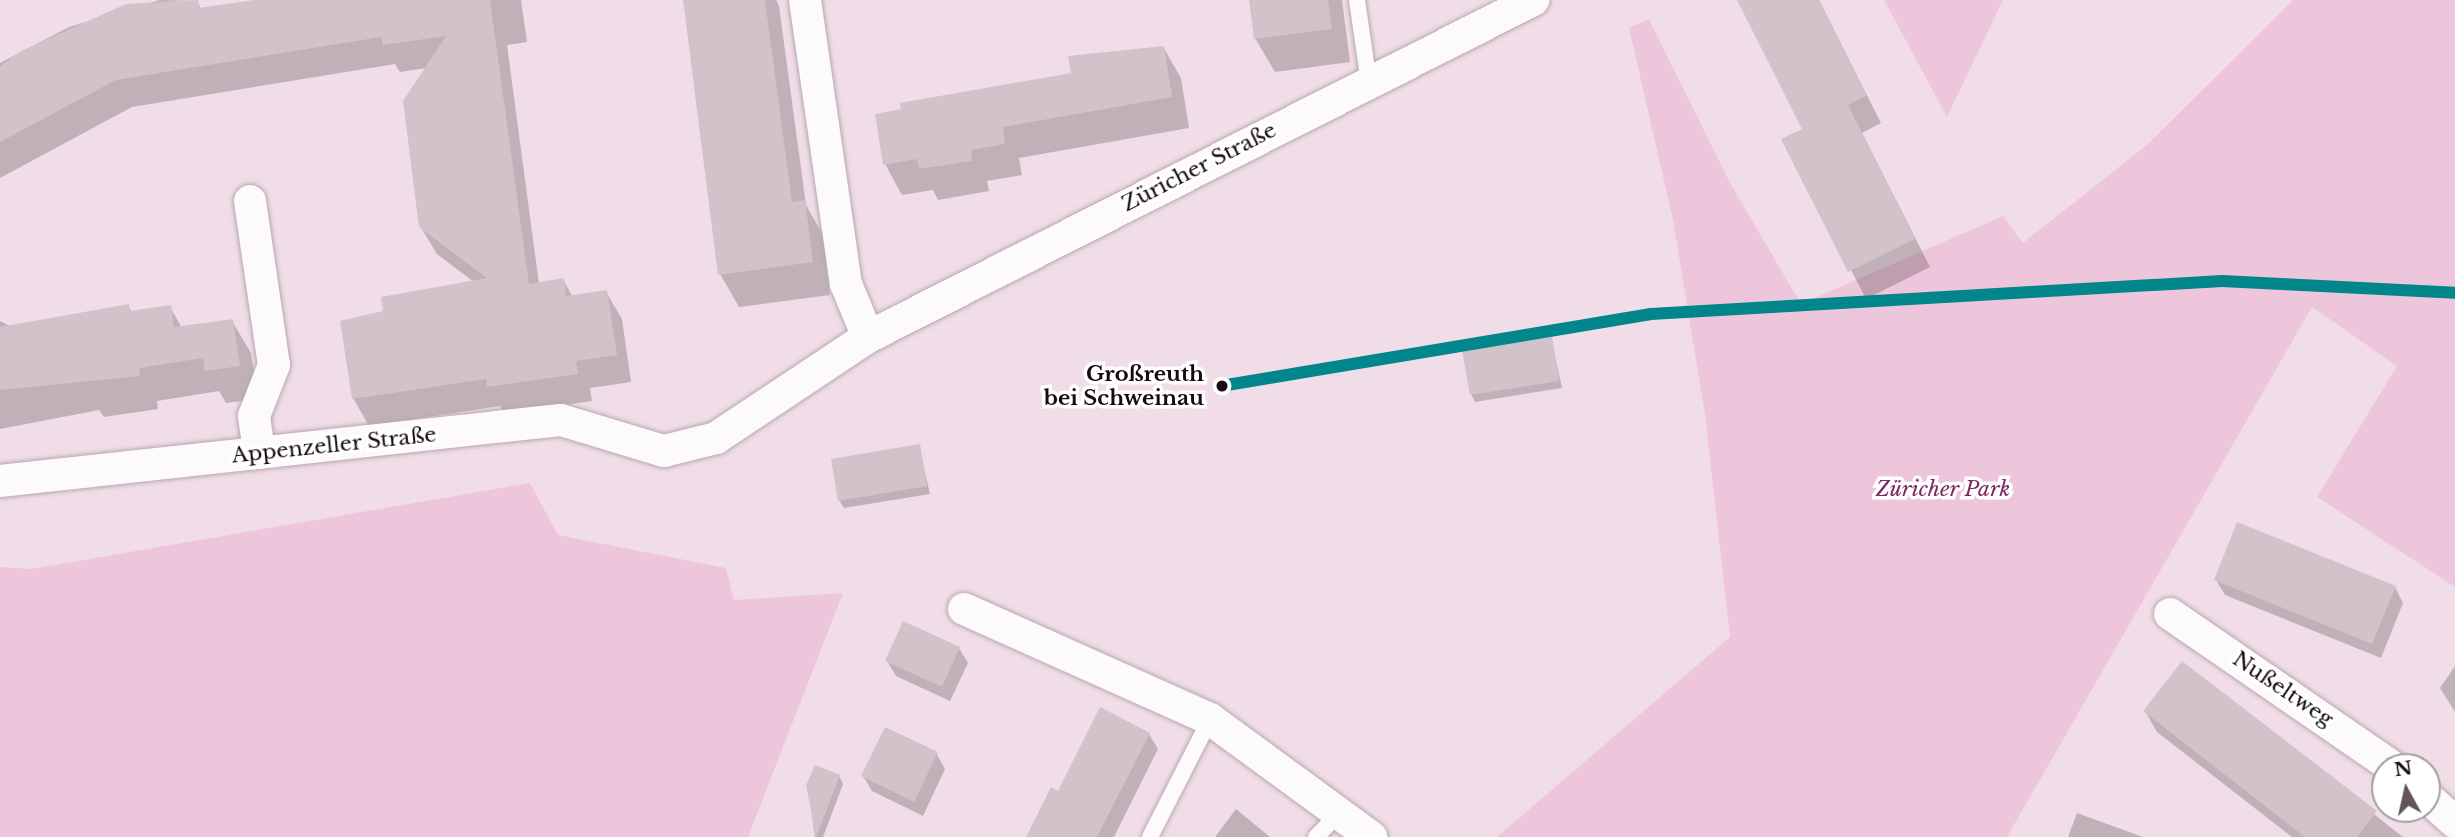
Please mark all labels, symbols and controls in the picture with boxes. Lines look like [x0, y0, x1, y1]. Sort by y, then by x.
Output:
street label: Züricher Straße [1117, 117, 1281, 217]
place label: Großreuth bei Schweinau [1044, 361, 1204, 411]
marker: Großreuth bei Schweinau [1210, 374, 1234, 398]
street label: Appenzeller Straße [230, 422, 438, 468]
park label: Züricher Park [1875, 476, 2011, 502]
street label: Nußeltweg [2228, 646, 2338, 732]
north arrow [2371, 753, 2441, 823]
text: N [2393, 756, 2414, 781]

